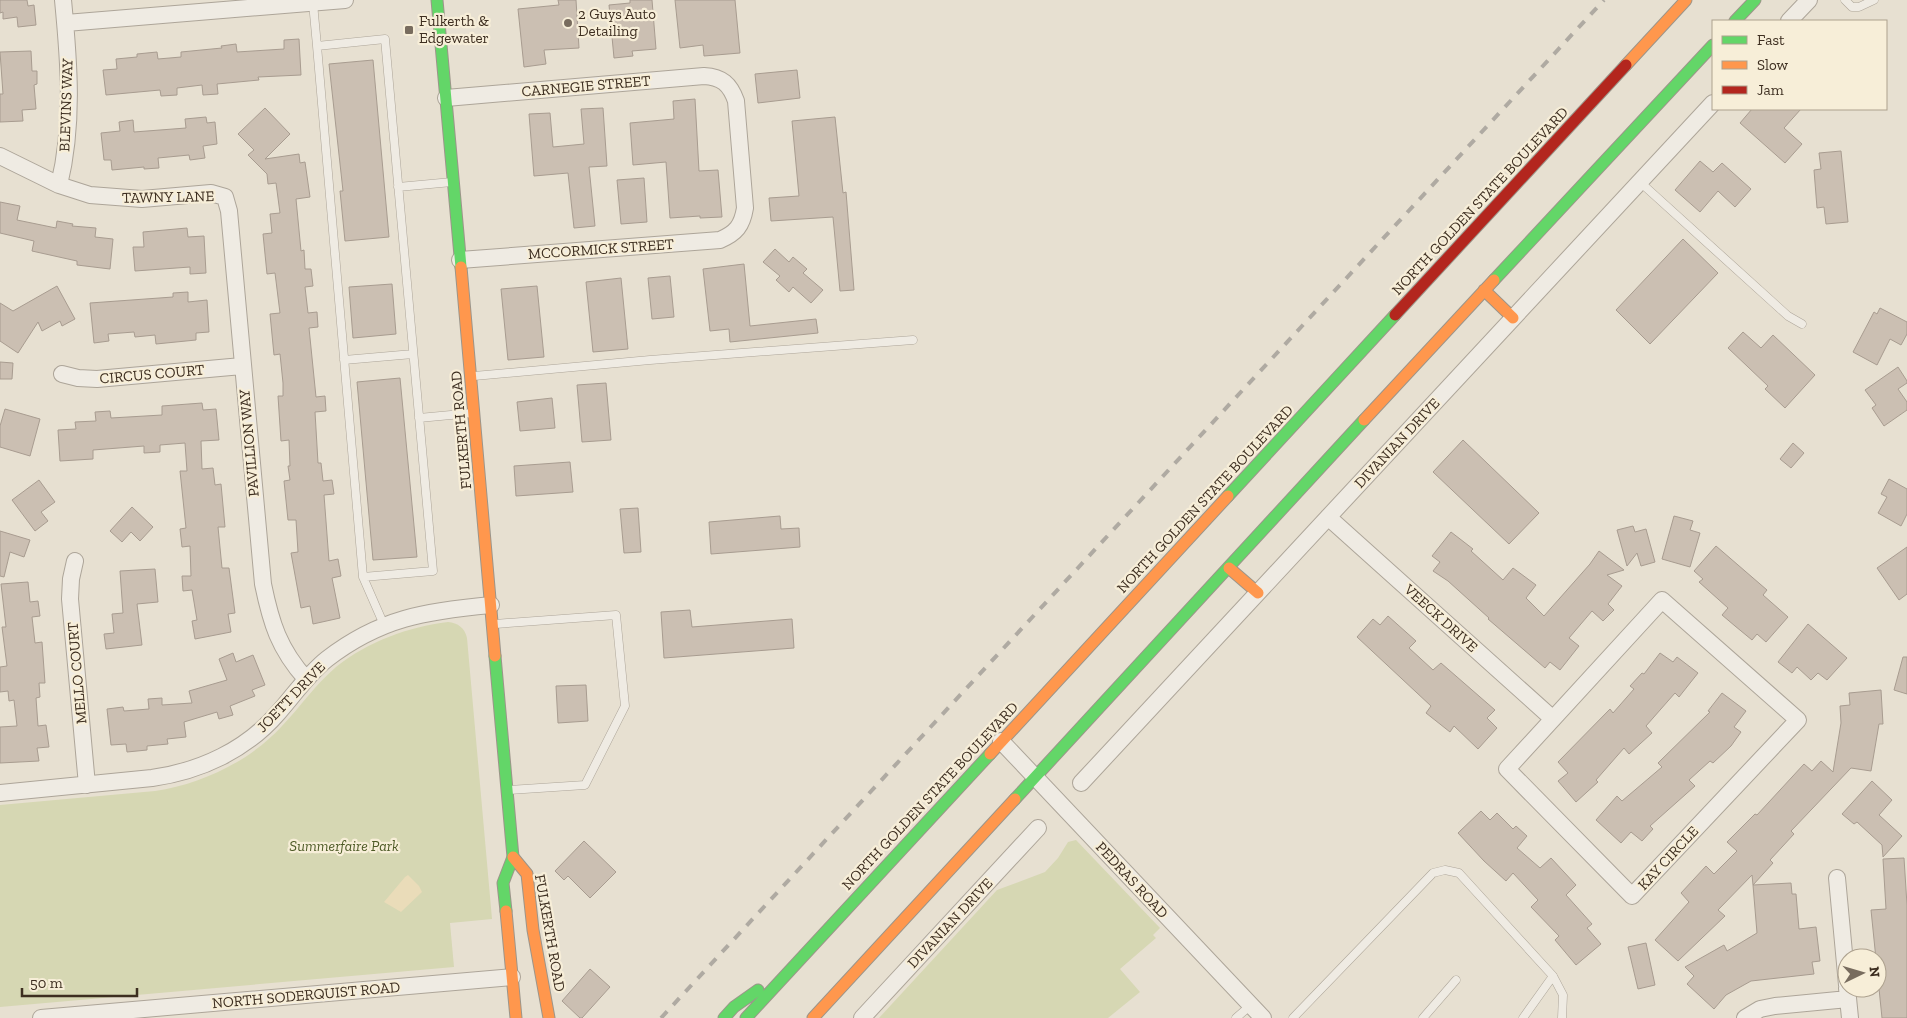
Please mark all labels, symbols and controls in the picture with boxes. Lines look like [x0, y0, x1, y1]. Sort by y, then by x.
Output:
place label: 2 Guys Auto Detailing [578, 5, 656, 40]
place label: Fulkerth & Edgewater [419, 12, 489, 47]
marker: 2 Guys Auto Detailing [562, 17, 574, 29]
legend [1712, 20, 1887, 110]
marker: Fulkerth & Edgewater [403, 24, 415, 36]
text: Fast [1757, 31, 1785, 49]
text: Slow [1757, 56, 1789, 74]
street label: BLEVINS WAY [55, 57, 77, 152]
street label: CARNEGIE STREET [521, 71, 651, 101]
text: Jam [1757, 81, 1784, 99]
street label: NORTH GOLDEN STATE BOULEVARD [1388, 103, 1572, 299]
street label: TAWNY LANE [122, 187, 214, 207]
street label: MCCORMICK STREET [527, 235, 675, 263]
street label: CIRCUS COURT [99, 360, 205, 388]
street label: FULKERTH ROAD [447, 370, 475, 490]
street label: PAVILLION WAY [235, 388, 263, 497]
street label: DIVANIAN DRIVE [1351, 394, 1444, 492]
street label: NORTH GOLDEN STATE BOULEVARD [1113, 401, 1297, 597]
street label: VEECK DRIVE [1400, 580, 1482, 656]
street label: MELLO COURT [64, 621, 90, 725]
street label: JOETT DRIVE [253, 658, 329, 736]
street label: NORTH GOLDEN STATE BOULEVARD [838, 698, 1022, 894]
street label: KAY CIRCLE [1634, 822, 1702, 894]
park label: Summerfaire Park [289, 837, 399, 855]
street label: PEDRAS ROAD [1092, 838, 1172, 922]
street label: FULKERTH ROAD [531, 873, 569, 993]
street label: DIVANIAN DRIVE [904, 874, 997, 972]
north arrow [1837, 948, 1887, 998]
scale bar [22, 966, 138, 998]
text: N [1866, 966, 1883, 978]
text: 50 m [30, 974, 63, 992]
street label: NORTH SODERQUIST ROAD [211, 978, 401, 1012]

